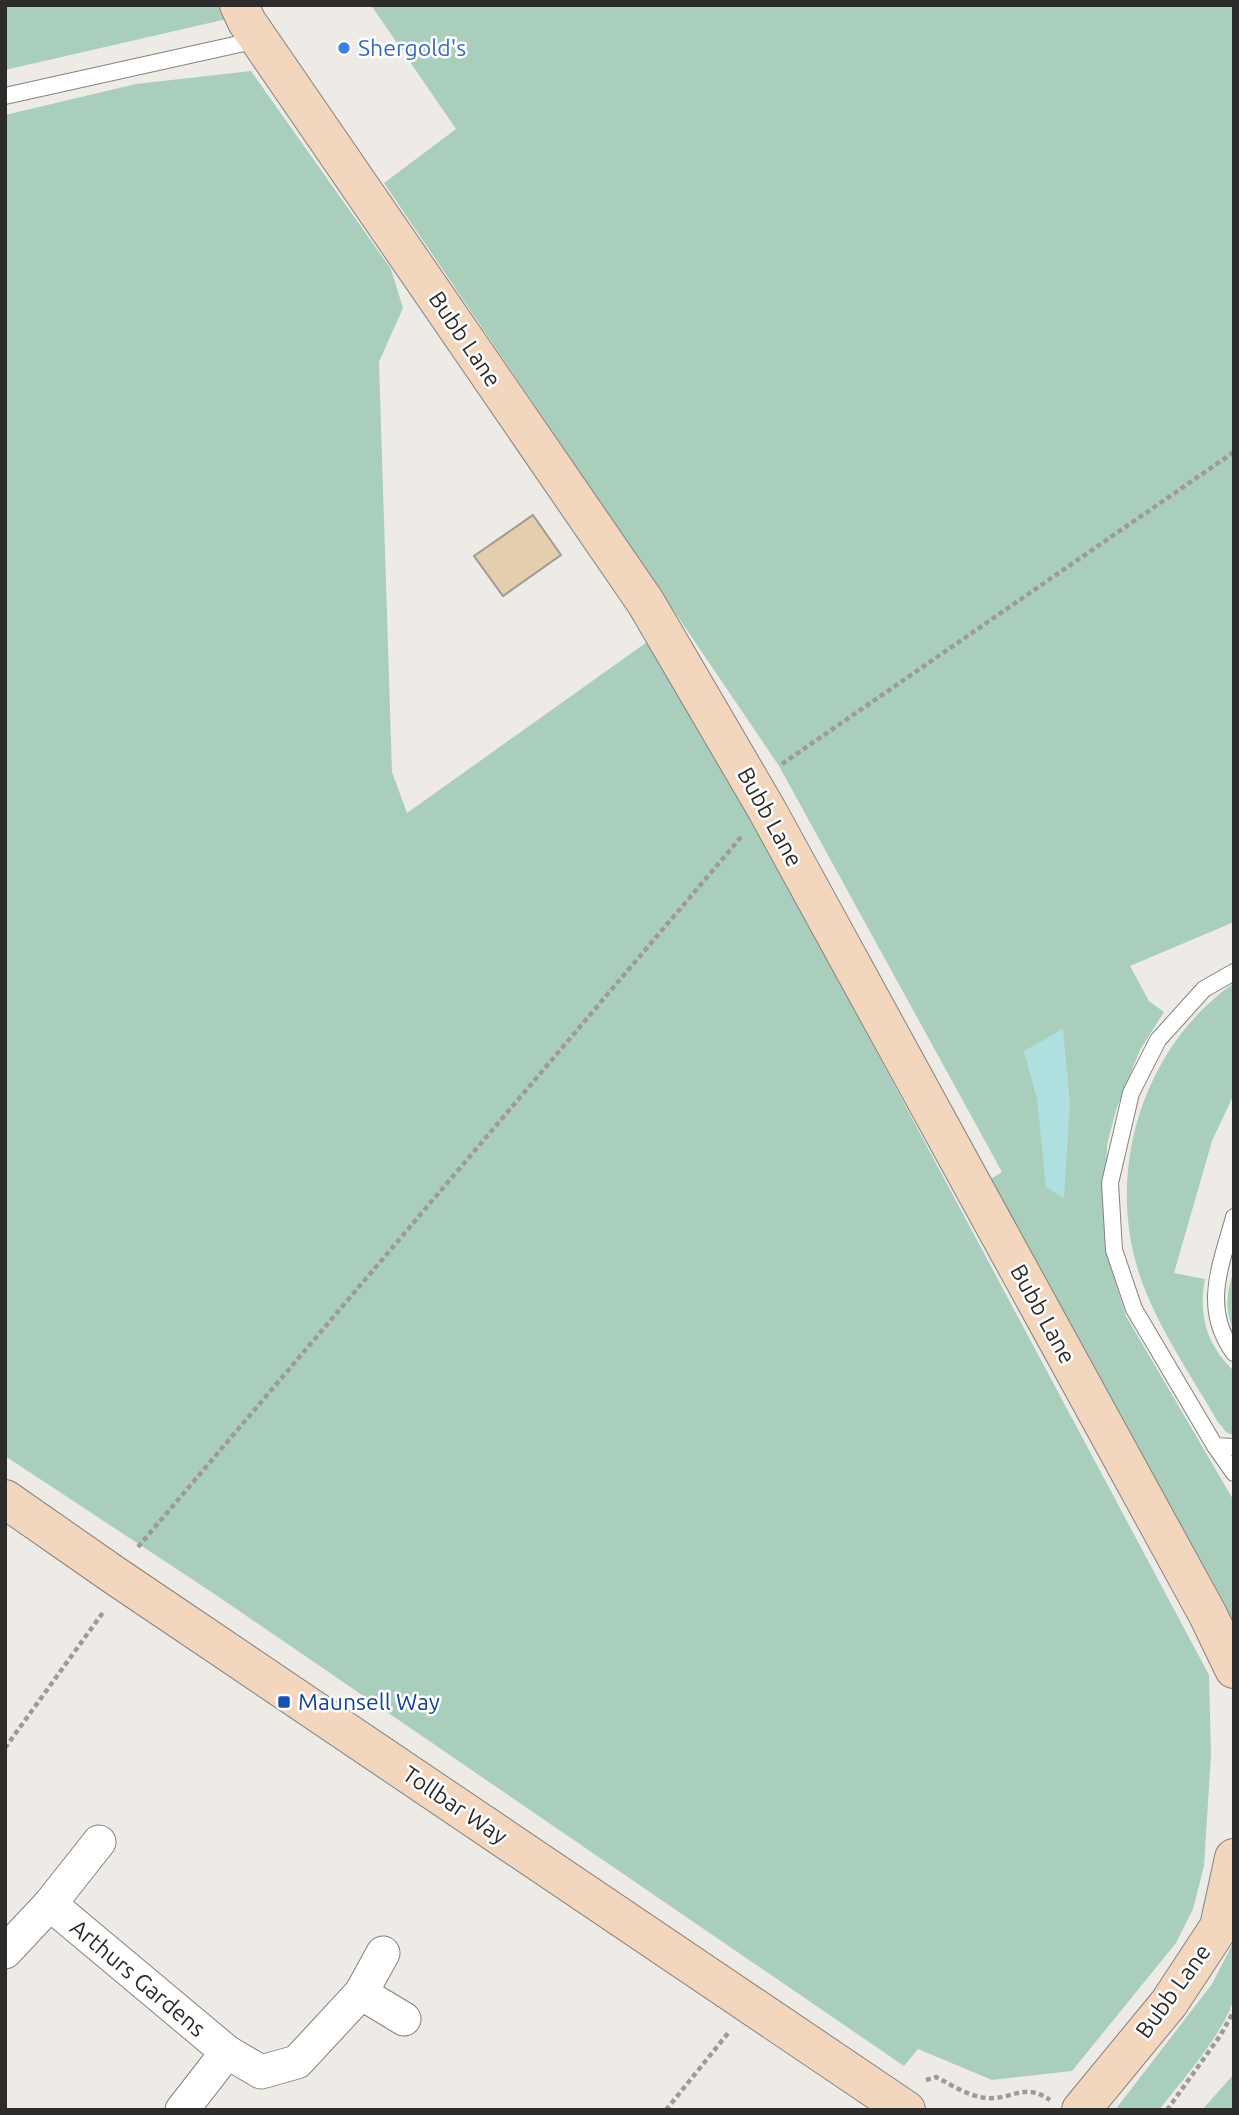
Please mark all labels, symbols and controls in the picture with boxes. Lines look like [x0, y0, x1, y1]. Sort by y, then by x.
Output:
place label: Shergold's [358, 35, 466, 60]
marker: Shergold's [336, 40, 352, 56]
street label: Bubb Lane [424, 286, 506, 391]
street label: Bubb Lane [733, 763, 808, 871]
street label: Bubb Lane [1006, 1260, 1081, 1368]
place label: Maunsell Way [298, 1689, 440, 1714]
marker: Maunsell Way [276, 1694, 292, 1710]
street label: Tollbar Way [398, 1761, 512, 1849]
street label: Arthurs Gardens [66, 1914, 211, 2041]
street label: Bubb Lane [1130, 1939, 1215, 2042]

